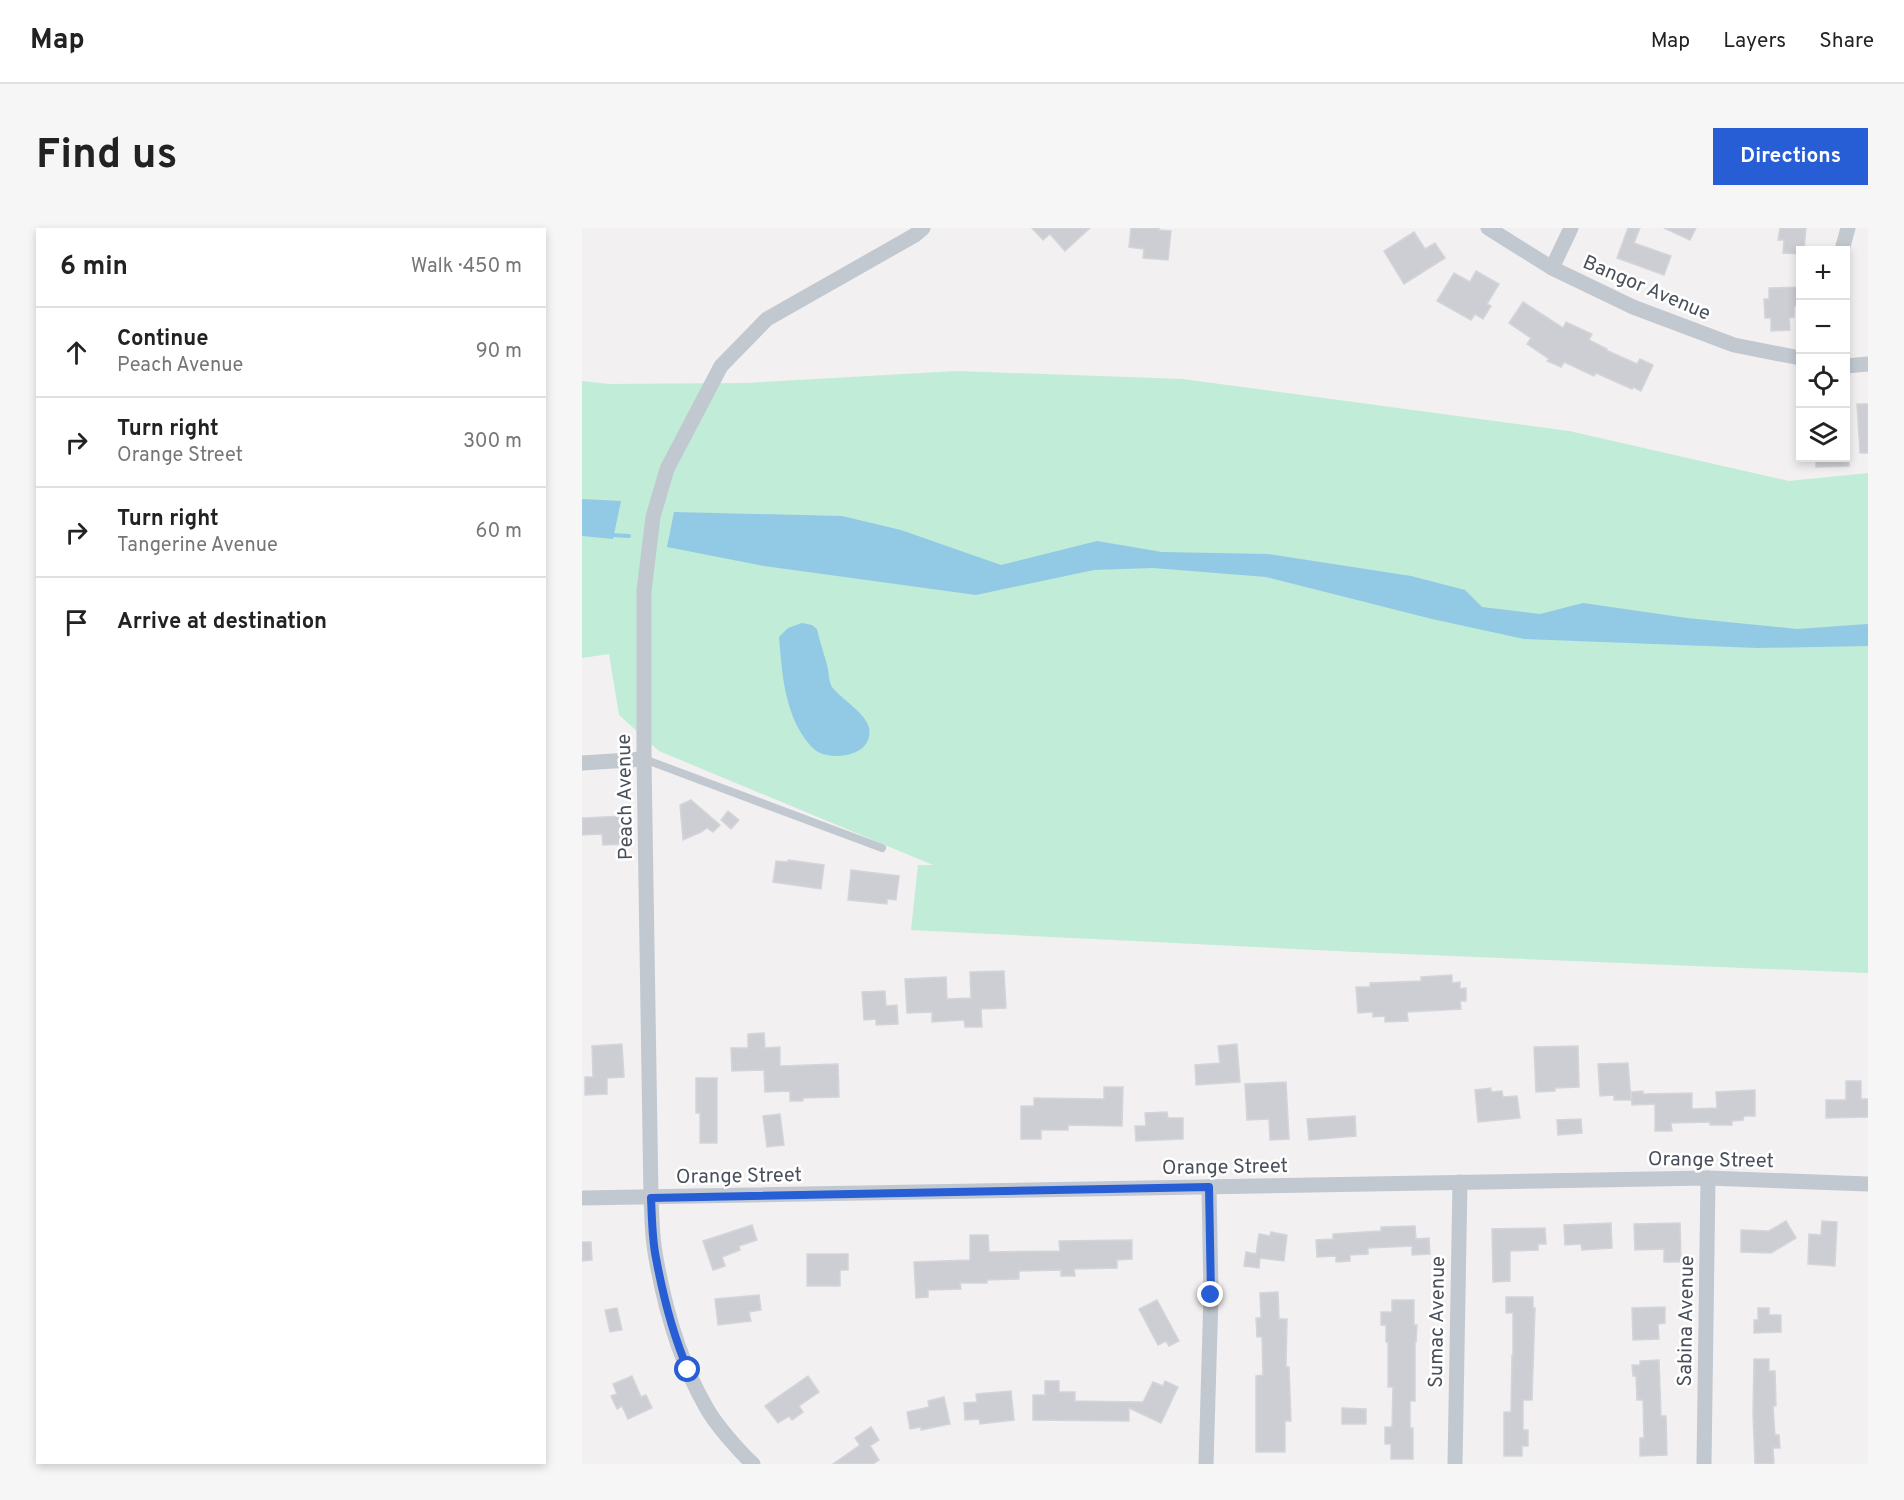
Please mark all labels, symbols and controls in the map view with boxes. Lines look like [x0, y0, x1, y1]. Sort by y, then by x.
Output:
text: Map [30, 23, 85, 59]
text: Map [1651, 28, 1690, 55]
text: Layers [1723, 28, 1786, 55]
text: Share [1819, 28, 1874, 55]
button: Directions [1713, 128, 1868, 185]
text: Find us [36, 130, 177, 183]
map controls [1796, 246, 1850, 462]
button: + [1796, 246, 1850, 300]
street label: Bangor Avenue [1578, 250, 1714, 327]
text: 6 min [60, 251, 128, 284]
text: Walk · 450 m [411, 254, 522, 280]
button: − [1796, 300, 1850, 354]
text: Continue [117, 326, 208, 353]
icon: ahead [60, 336, 93, 369]
text: 90 m [476, 339, 522, 365]
text: Peach Avenue [117, 353, 243, 379]
button: locate [1796, 354, 1850, 408]
button: layers [1796, 408, 1850, 462]
text: Turn right [117, 416, 219, 443]
icon: right [60, 426, 93, 459]
text: 300 m [463, 429, 522, 455]
text: Orange Street [117, 443, 243, 469]
text: Turn right [117, 506, 219, 533]
icon: right [60, 516, 93, 549]
text: 60 m [476, 519, 522, 545]
text: Tangerine Avenue [117, 533, 278, 559]
icon: arrive [60, 606, 93, 639]
text: Arrive at destination [117, 609, 327, 636]
street label: Peach Avenue [612, 734, 640, 860]
street label: Orange Street [1648, 1147, 1774, 1175]
street label: Orange Street [1162, 1154, 1288, 1182]
street label: Orange Street [676, 1163, 802, 1191]
street label: Sabina Avenue [1673, 1255, 1701, 1387]
street label: Sumac Avenue [1424, 1256, 1452, 1388]
route end [1197, 1281, 1223, 1307]
route start [674, 1356, 700, 1382]

